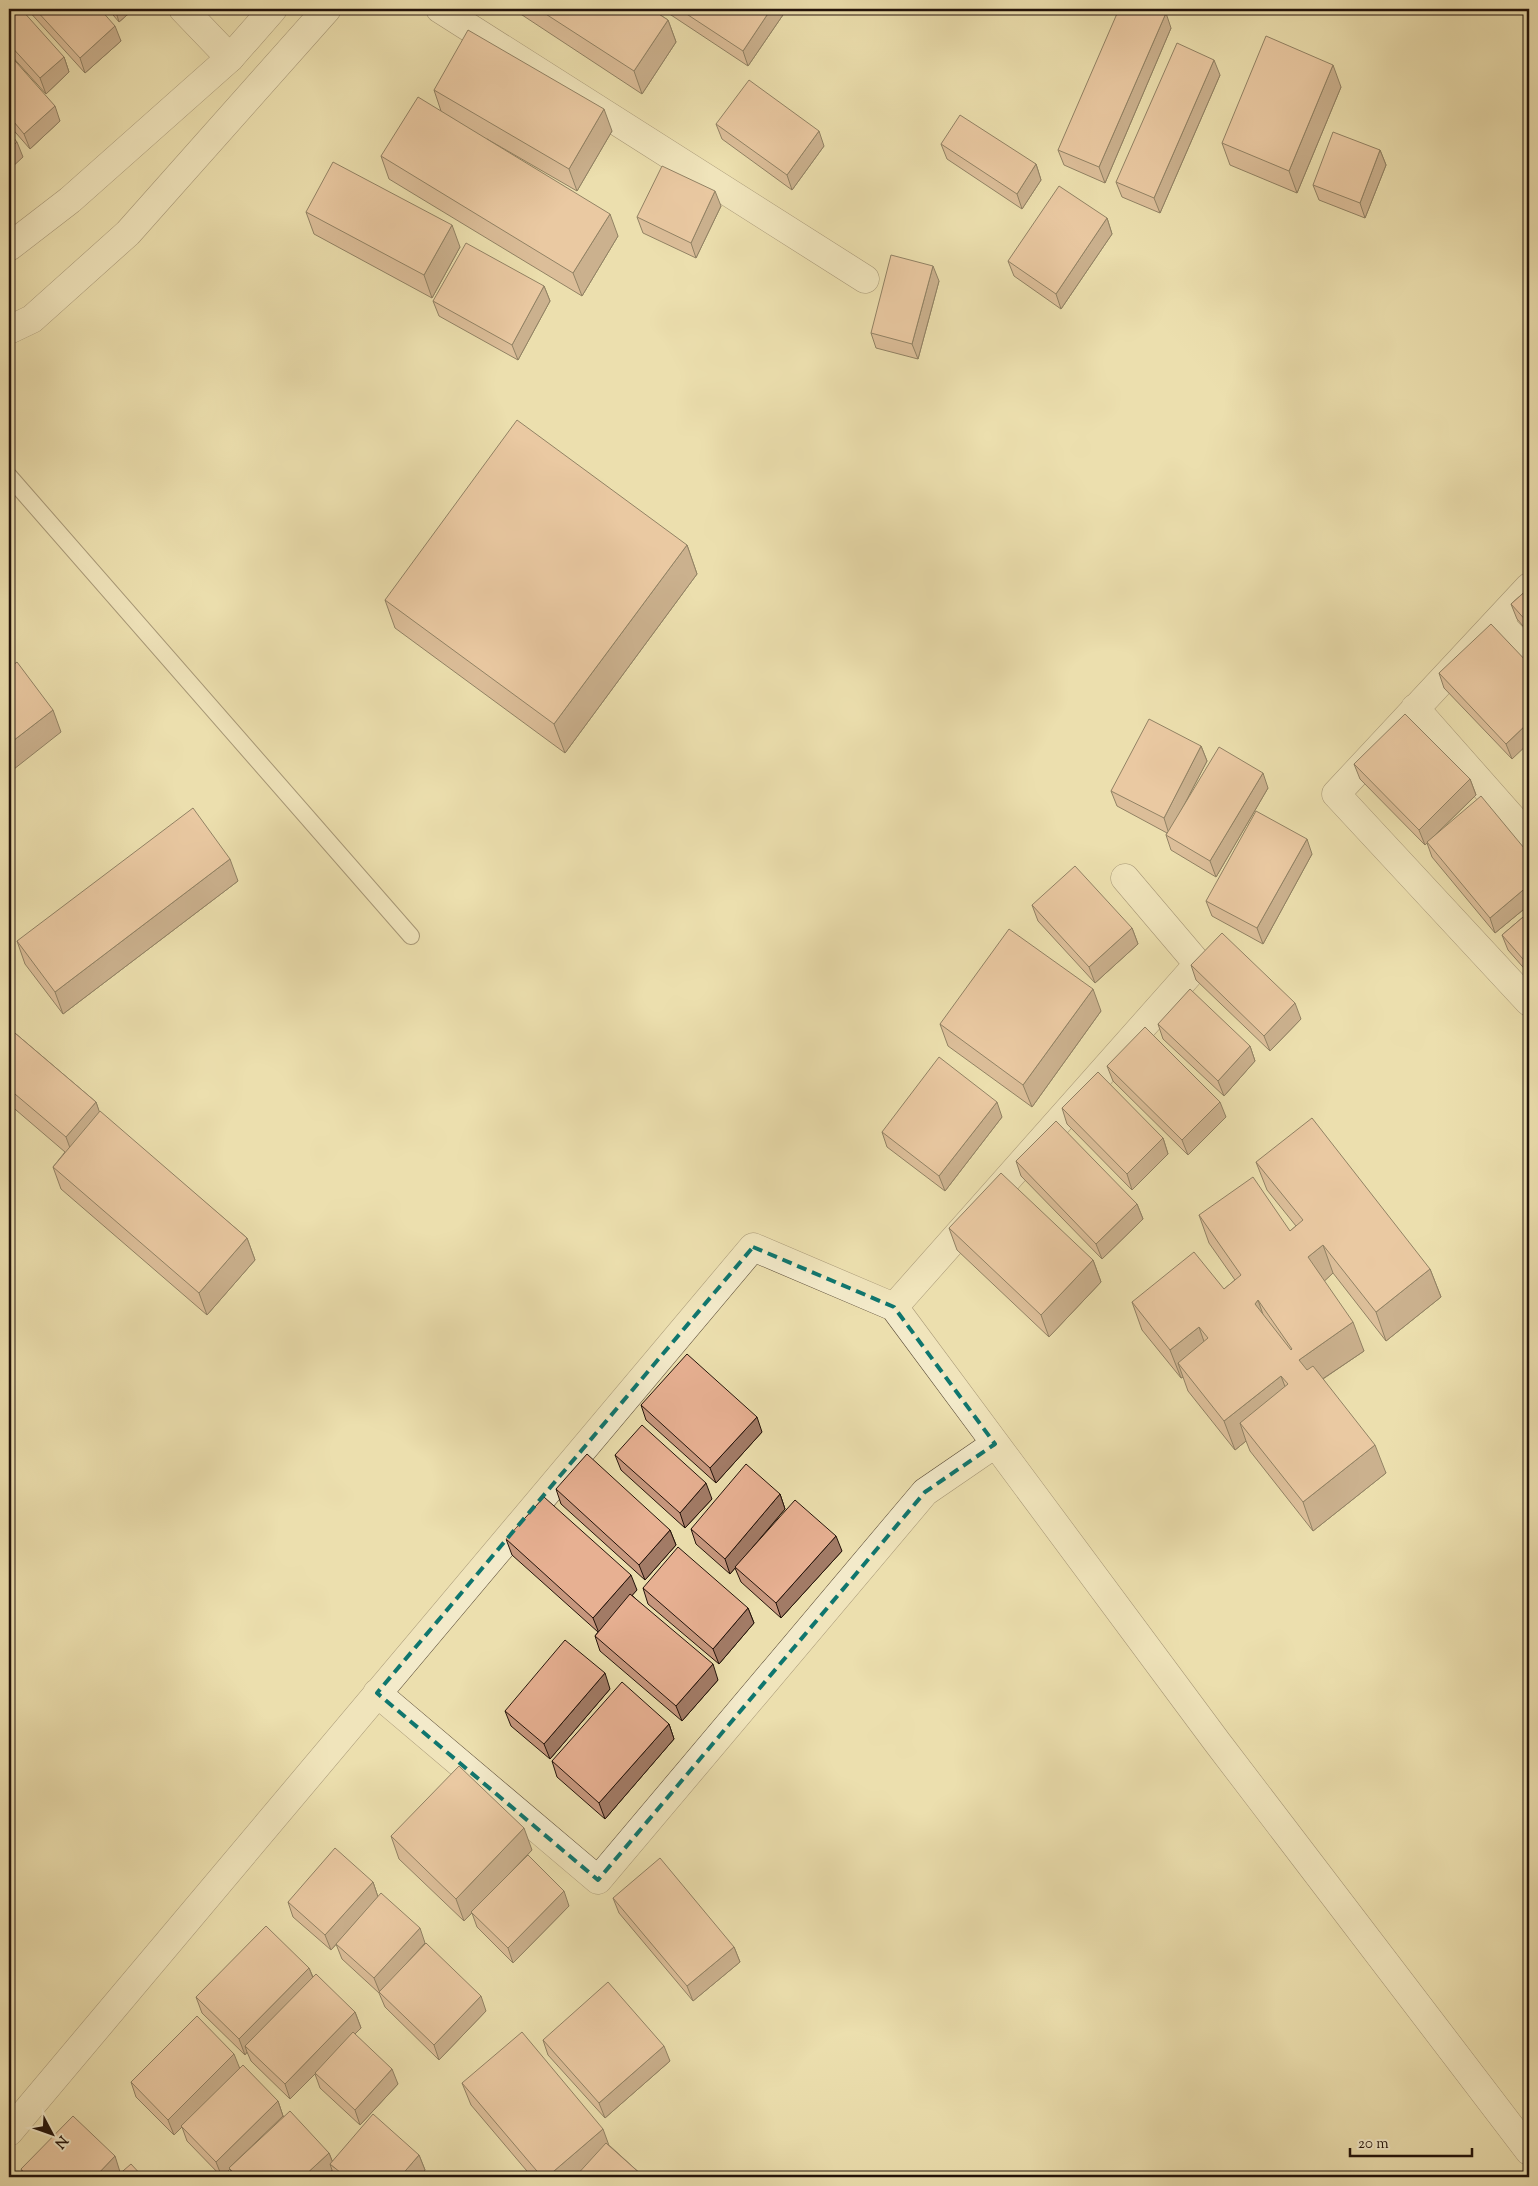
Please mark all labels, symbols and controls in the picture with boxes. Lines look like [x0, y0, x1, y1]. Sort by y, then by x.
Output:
north arrow [28, 2108, 78, 2158]
scale bar [1350, 2126, 1473, 2158]
text: N [49, 2130, 72, 2152]
text: 20 m [1358, 2134, 1389, 2155]

